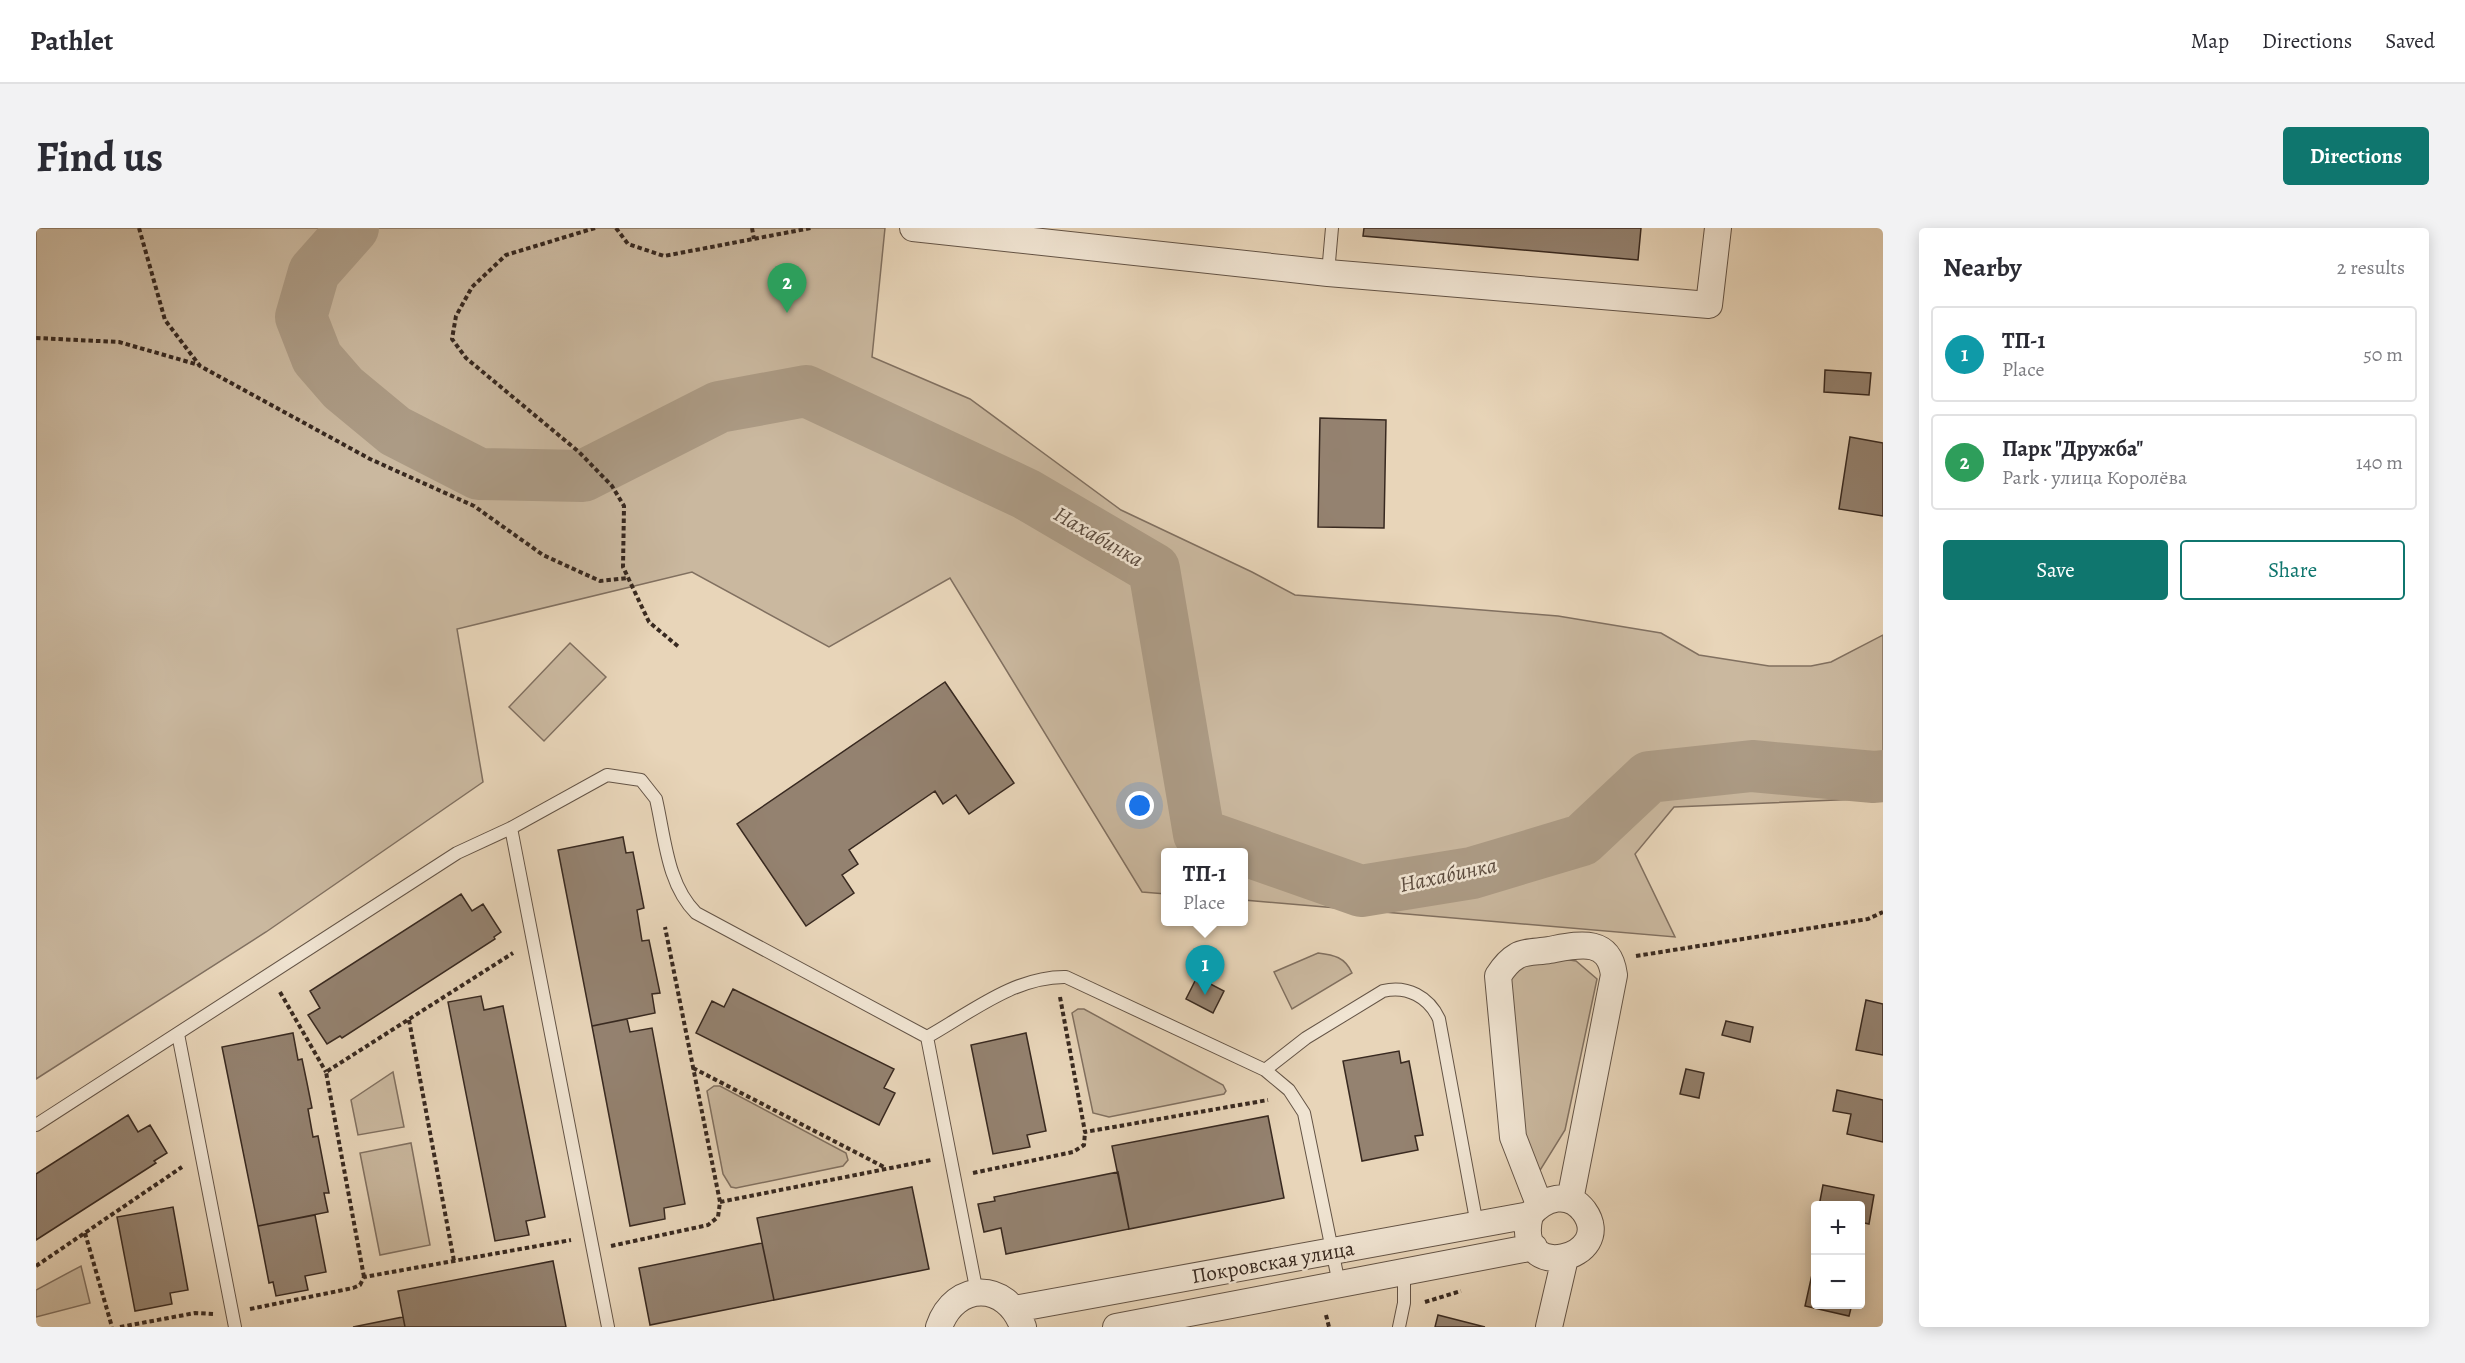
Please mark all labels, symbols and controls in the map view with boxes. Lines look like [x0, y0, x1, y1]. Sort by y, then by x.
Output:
text: Pathlet [30, 22, 113, 60]
text: Map [2191, 27, 2229, 55]
text: Directions [2262, 27, 2352, 55]
text: Saved [2385, 27, 2435, 55]
button: Directions [2283, 127, 2429, 185]
text: Find us [36, 128, 163, 185]
text: Nearby [1943, 250, 2022, 285]
text: 2 results [2337, 254, 2405, 281]
pin: 2 [768, 264, 807, 313]
text: ТП-1 [2002, 326, 2045, 356]
text: 1 [1961, 341, 1968, 368]
text: 50 m [2363, 341, 2403, 368]
text: Place [2002, 356, 2044, 383]
text: Парк "Дружба" [2002, 434, 2143, 464]
text: 2 [1960, 449, 1969, 476]
text: 140 m [2356, 449, 2403, 476]
text: Park · улица Королёва [2002, 464, 2187, 491]
water label: Нахабинка [1048, 499, 1149, 575]
button: Save [1943, 540, 2168, 600]
button: Share [2180, 540, 2405, 600]
your location [1125, 791, 1154, 820]
popup [1161, 848, 1248, 926]
water label: Нахабинка [1397, 850, 1500, 900]
text: ТП-1 [1183, 859, 1226, 889]
text: Place [1183, 889, 1225, 916]
pin: 1 [1186, 946, 1224, 995]
map controls [1811, 1201, 1865, 1309]
button: + [1811, 1201, 1865, 1255]
street label: Покровская улица [1189, 1234, 1357, 1290]
button: − [1811, 1255, 1865, 1309]

